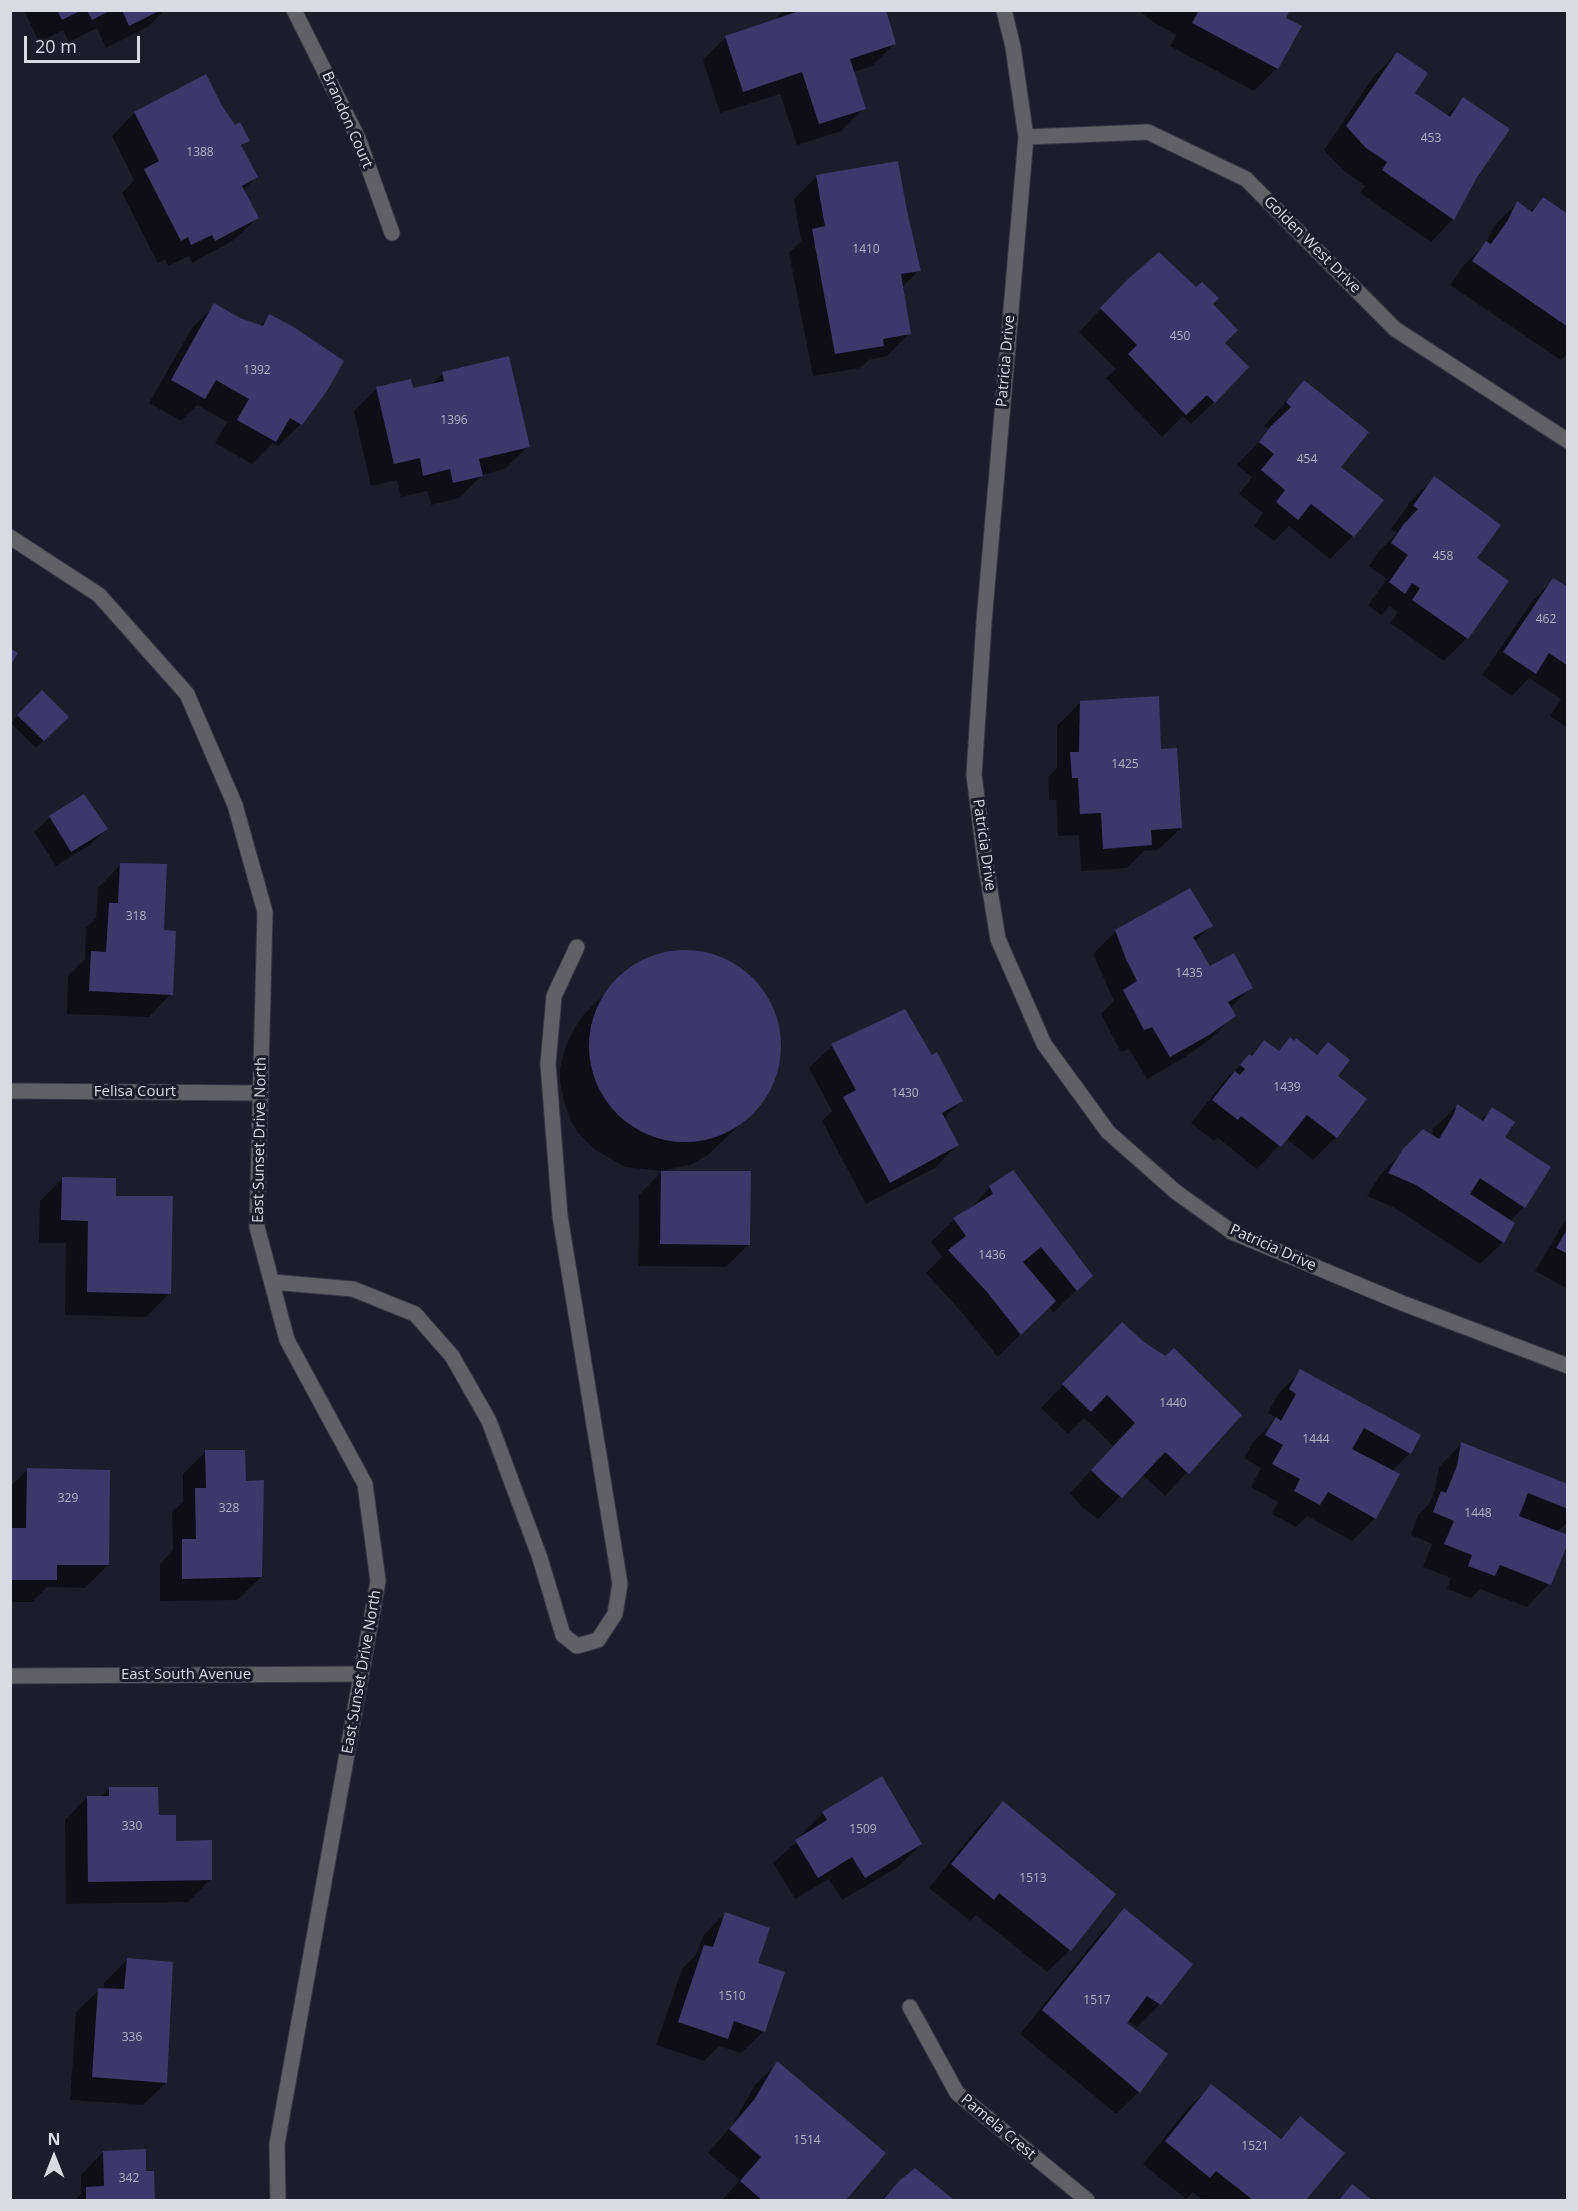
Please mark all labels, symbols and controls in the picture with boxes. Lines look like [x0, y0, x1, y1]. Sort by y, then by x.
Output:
scale bar [27, 24, 142, 62]
text: 20 m [35, 34, 77, 58]
street label: Brandon Court [318, 69, 376, 171]
house number: 453 [1421, 132, 1441, 146]
house number: 1388 [186, 146, 214, 160]
street label: Golden West Drive [1260, 193, 1364, 297]
house number: 1410 [852, 243, 880, 257]
street label: Patricia Drive [993, 314, 1019, 408]
house number: 450 [1170, 330, 1190, 344]
house number: 1392 [243, 364, 271, 378]
house number: 1396 [440, 414, 468, 428]
house number: 454 [1297, 453, 1317, 467]
house number: 458 [1433, 550, 1453, 564]
house number: 462 [1536, 613, 1556, 627]
house number: 1425 [1111, 758, 1139, 772]
street label: Patricia Drive [969, 798, 999, 892]
house number: 318 [126, 910, 146, 924]
house number: 1435 [1175, 967, 1203, 981]
street label: East Sunset Drive North [250, 1057, 270, 1223]
house number: 1439 [1273, 1081, 1301, 1095]
street label: Felisa Court [94, 1083, 176, 1101]
house number: 1430 [891, 1087, 919, 1101]
street label: Patricia Drive [1227, 1221, 1319, 1275]
house number: 1436 [978, 1249, 1006, 1263]
house number: 1440 [1159, 1397, 1187, 1411]
house number: 1444 [1302, 1433, 1330, 1447]
house number: 329 [58, 1492, 78, 1506]
house number: 328 [219, 1502, 239, 1516]
house number: 1448 [1464, 1507, 1492, 1521]
street label: East Sunset Drive North [339, 1589, 385, 1755]
street label: East South Avenue [121, 1666, 251, 1684]
house number: 330 [122, 1820, 142, 1834]
house number: 1509 [849, 1823, 877, 1837]
house number: 1513 [1019, 1872, 1047, 1886]
house number: 1510 [718, 1990, 746, 2004]
house number: 1517 [1083, 1994, 1111, 2008]
house number: 336 [122, 2031, 142, 2045]
street label: Pamela Crest [957, 2090, 1039, 2164]
north arrow [24, 2127, 84, 2187]
text: N [47, 2128, 61, 2150]
house number: 1514 [793, 2134, 821, 2148]
house number: 1521 [1241, 2140, 1269, 2154]
house number: 342 [119, 2172, 139, 2186]

